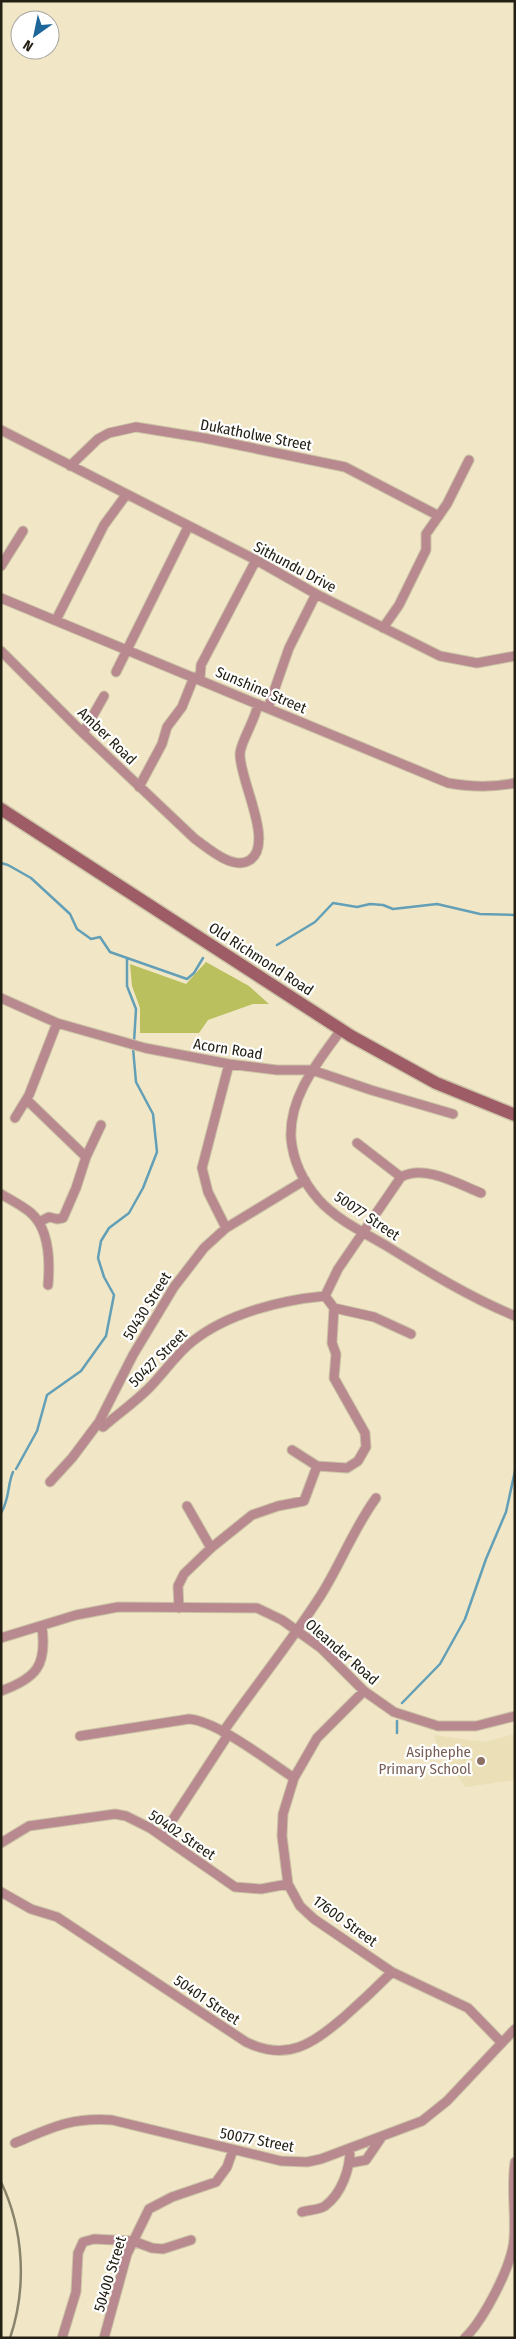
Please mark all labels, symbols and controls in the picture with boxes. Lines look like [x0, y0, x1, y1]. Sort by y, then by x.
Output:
north arrow [10, 10, 60, 60]
text: N [20, 36, 36, 55]
street label: Dukatholwe Street [199, 415, 313, 455]
street label: Sithundu Drive [251, 538, 339, 596]
street label: Sunshine Street [213, 663, 309, 717]
street label: Amber Road [74, 704, 140, 768]
street label: Old Richmond Road [205, 918, 317, 1000]
street label: Acorn Road [192, 1035, 264, 1063]
street label: 50077 Street [331, 1188, 403, 1244]
street label: 50430 Street [119, 1269, 175, 1343]
street label: 50427 Street [125, 1325, 191, 1391]
street label: Oleander Road [302, 1615, 382, 1689]
place label: Asiphephe Primary School [379, 1743, 471, 1778]
marker: Asiphephe Primary School [475, 1755, 487, 1767]
street label: 50402 Street [145, 1806, 219, 1864]
street label: 17600 Street [309, 1892, 381, 1950]
street label: 50401 Street [171, 1971, 243, 2029]
street label: 50077 Street [219, 2124, 296, 2156]
street label: 50400 Street [90, 2234, 130, 2314]

